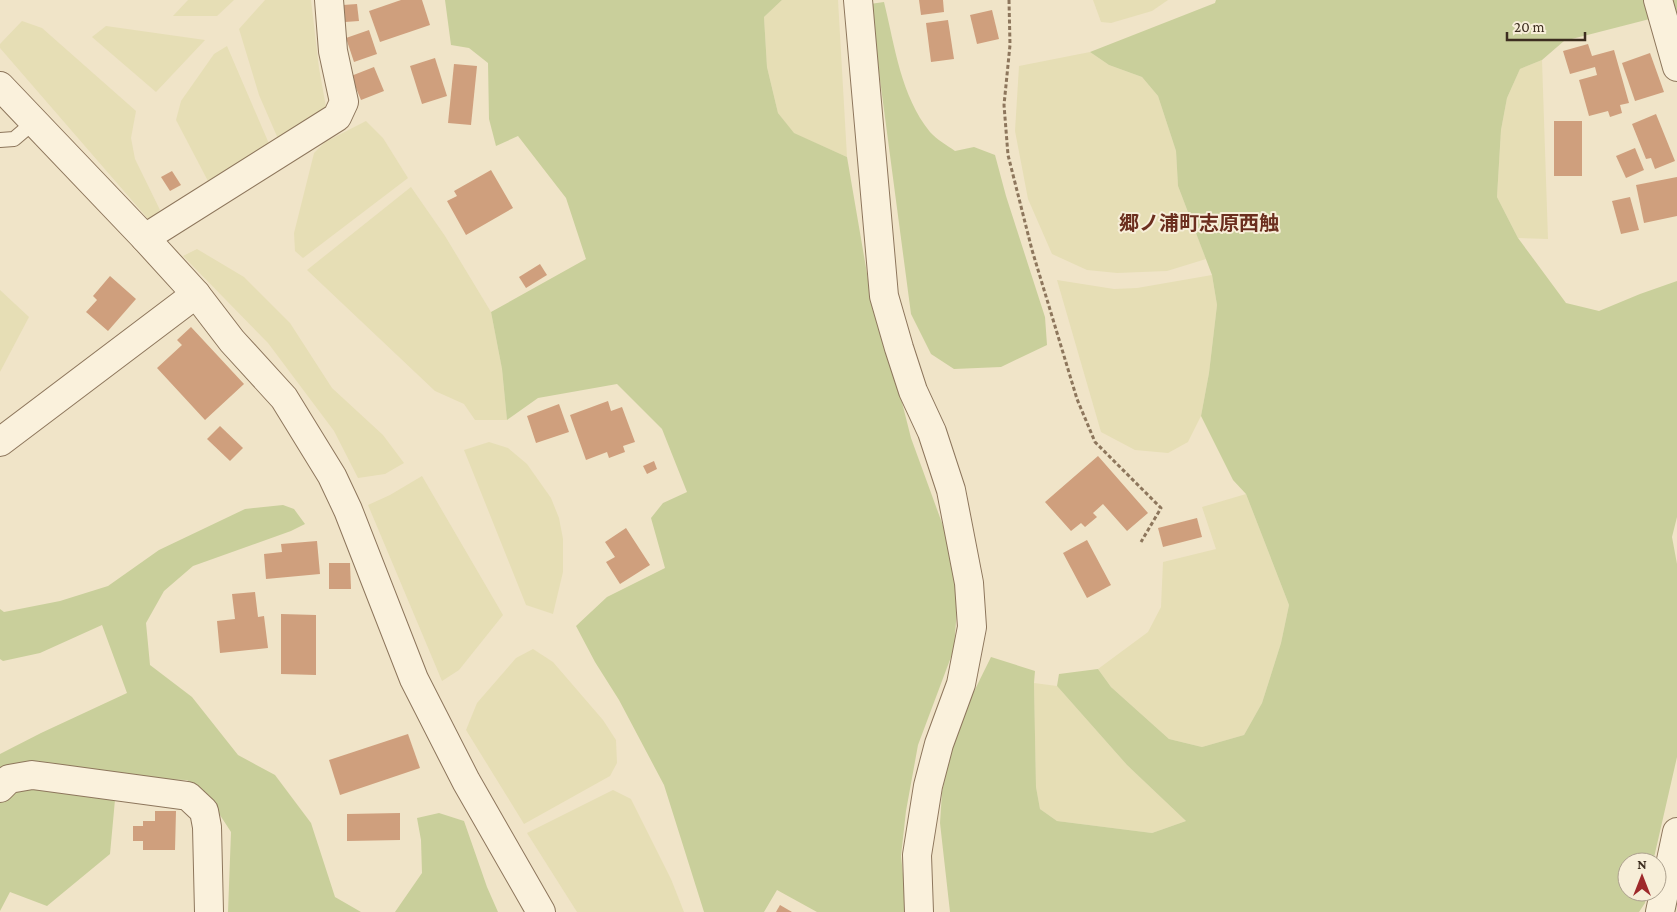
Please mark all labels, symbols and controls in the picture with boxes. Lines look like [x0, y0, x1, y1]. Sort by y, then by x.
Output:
scale bar [1507, 10, 1584, 42]
text: 20 m [1514, 19, 1545, 35]
district label: 郷ノ浦町志原西触 [1119, 212, 1279, 234]
north arrow [1617, 852, 1667, 902]
text: N [1637, 856, 1647, 872]

